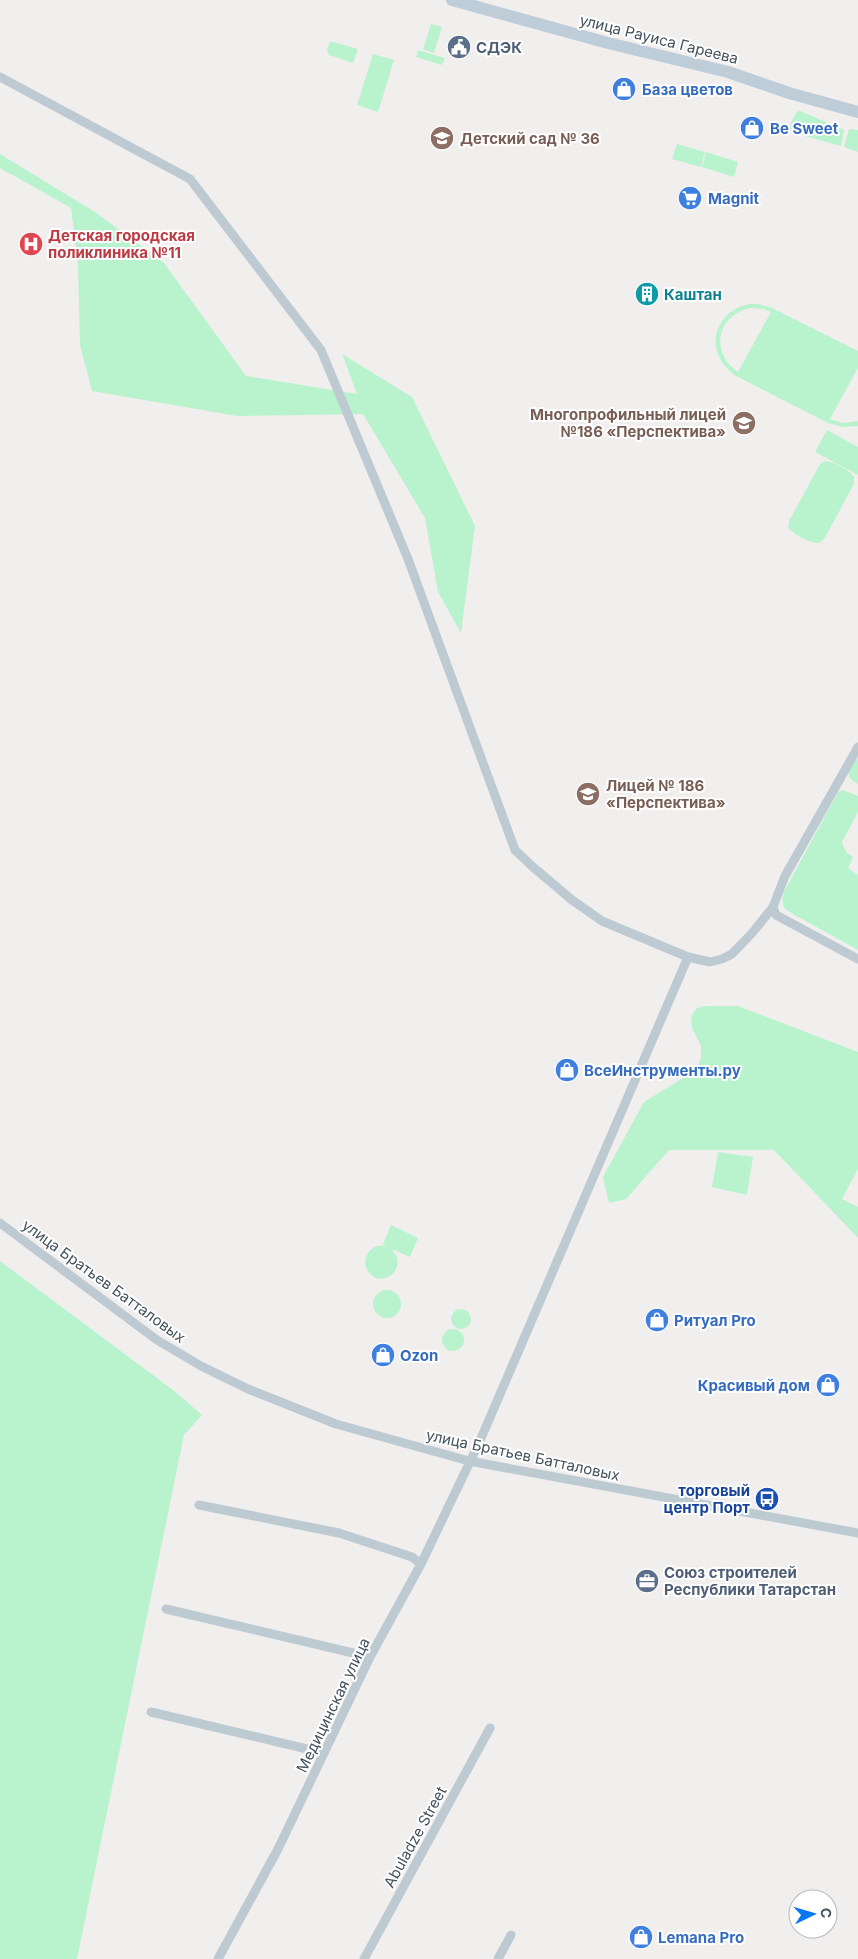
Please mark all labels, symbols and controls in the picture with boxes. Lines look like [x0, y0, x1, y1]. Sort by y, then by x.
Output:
street label: улица Рауиса Гареева [578, 10, 740, 68]
public building icon: СДЭК [446, 34, 472, 60]
place label: СДЭК [476, 38, 522, 57]
shop icon: База цветов [611, 76, 637, 102]
place label: База цветов [642, 80, 733, 99]
shop icon: Be Sweet [739, 115, 765, 141]
place label: Be Sweet [770, 119, 839, 138]
school or university icon: Детский сад № 36 [429, 125, 455, 151]
place label: Детский сад № 36 [460, 129, 600, 148]
supermarket icon: Magnit [677, 185, 703, 211]
place label: Magnit [708, 189, 760, 208]
place label: Детская городская поликлиника №11 [48, 226, 195, 262]
hospital icon: Детская городская поликлиника №11 [18, 231, 44, 257]
building icon: Каштан [634, 281, 660, 307]
place label: Каштан [664, 285, 722, 304]
place label: Многопрофильный лицей №186 «Перспектива» [530, 405, 726, 441]
school or university icon: Многопрофильный лицей №186 «Перспектива» [731, 410, 757, 436]
place label: Лицей № 186 «Перспектива» [606, 776, 726, 812]
school or university icon: Лицей № 186 «Перспектива» [575, 781, 601, 807]
shop icon: ВсеИнструменты.ру [554, 1057, 580, 1083]
place label: ВсеИнструменты.ру [584, 1061, 741, 1080]
street label: улица Братьев Батталовых [19, 1215, 189, 1347]
shop icon: Ритуал Pro [644, 1307, 670, 1333]
place label: Ритуал Pro [674, 1311, 756, 1330]
shop icon: Ozon [370, 1342, 396, 1368]
place label: Ozon [400, 1346, 438, 1365]
shop icon: Красивый дом [815, 1372, 841, 1398]
place label: Красивый дом [698, 1376, 810, 1395]
street label: улица Братьев Батталовых [424, 1425, 622, 1485]
place label: торговый центр Порт [664, 1481, 750, 1517]
bus stop icon: торговый центр Порт [754, 1486, 780, 1512]
place label: Союз строителей Республики Татарстан [664, 1563, 836, 1599]
office icon: Союз строителей Республики Татарстан [634, 1568, 660, 1594]
street label: Медицинская улица [292, 1635, 374, 1775]
street label: Abuladze Street [379, 1783, 451, 1891]
north arrow [788, 1889, 838, 1939]
text: С [818, 1907, 835, 1919]
shop icon: Lemana Pro [628, 1924, 654, 1950]
place label: Lemana Pro [658, 1928, 744, 1947]

